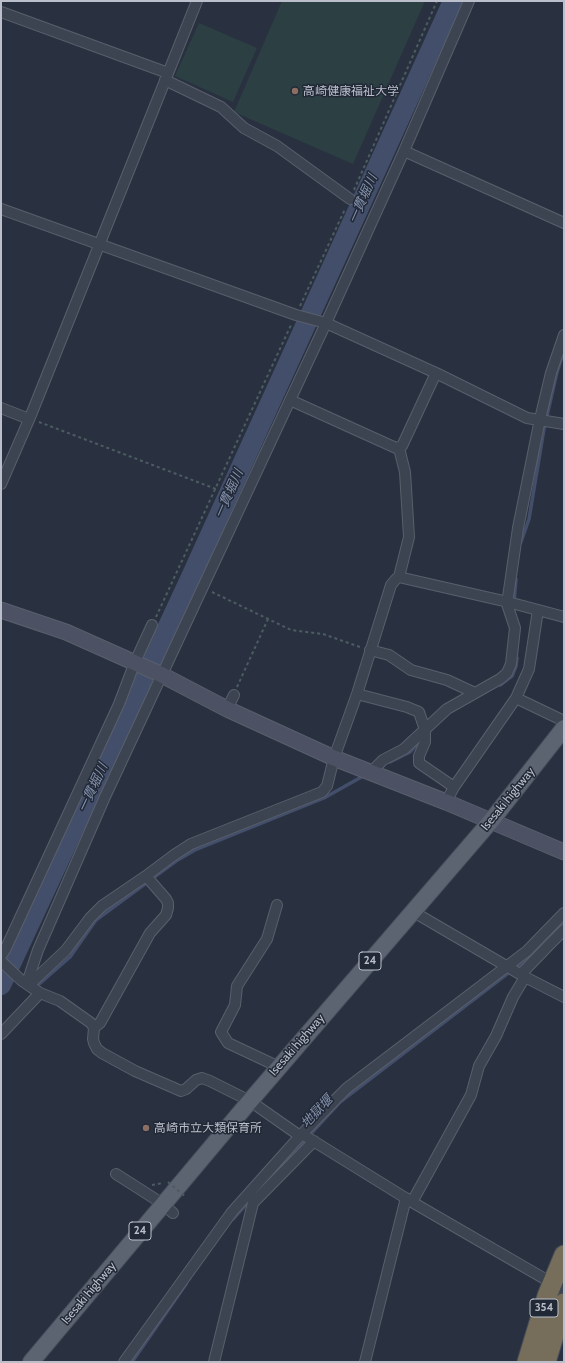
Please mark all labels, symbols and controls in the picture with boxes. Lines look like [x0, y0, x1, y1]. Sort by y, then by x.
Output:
place label: 高崎健康福祉大学 [303, 84, 399, 98]
marker: 高崎健康福祉大学 [290, 86, 300, 96]
water label: 一貫堀川 [345, 172, 381, 226]
water label: 一貫堀川 [211, 467, 247, 521]
water label: 一貫堀川 [75, 761, 111, 815]
street label: Isesaki highway [478, 765, 538, 833]
road number: 24 [359, 952, 381, 970]
street label: Isesaki highway [266, 1011, 328, 1079]
water label: 地獄堰 [298, 1092, 336, 1132]
place label: 高崎市立大類保育所 [154, 1121, 262, 1135]
marker: 高崎市立大類保育所 [141, 1123, 151, 1133]
road number: 24 [129, 1222, 151, 1240]
street label: Isesaki highway [59, 1259, 119, 1327]
road number: 354 [530, 1299, 558, 1317]

